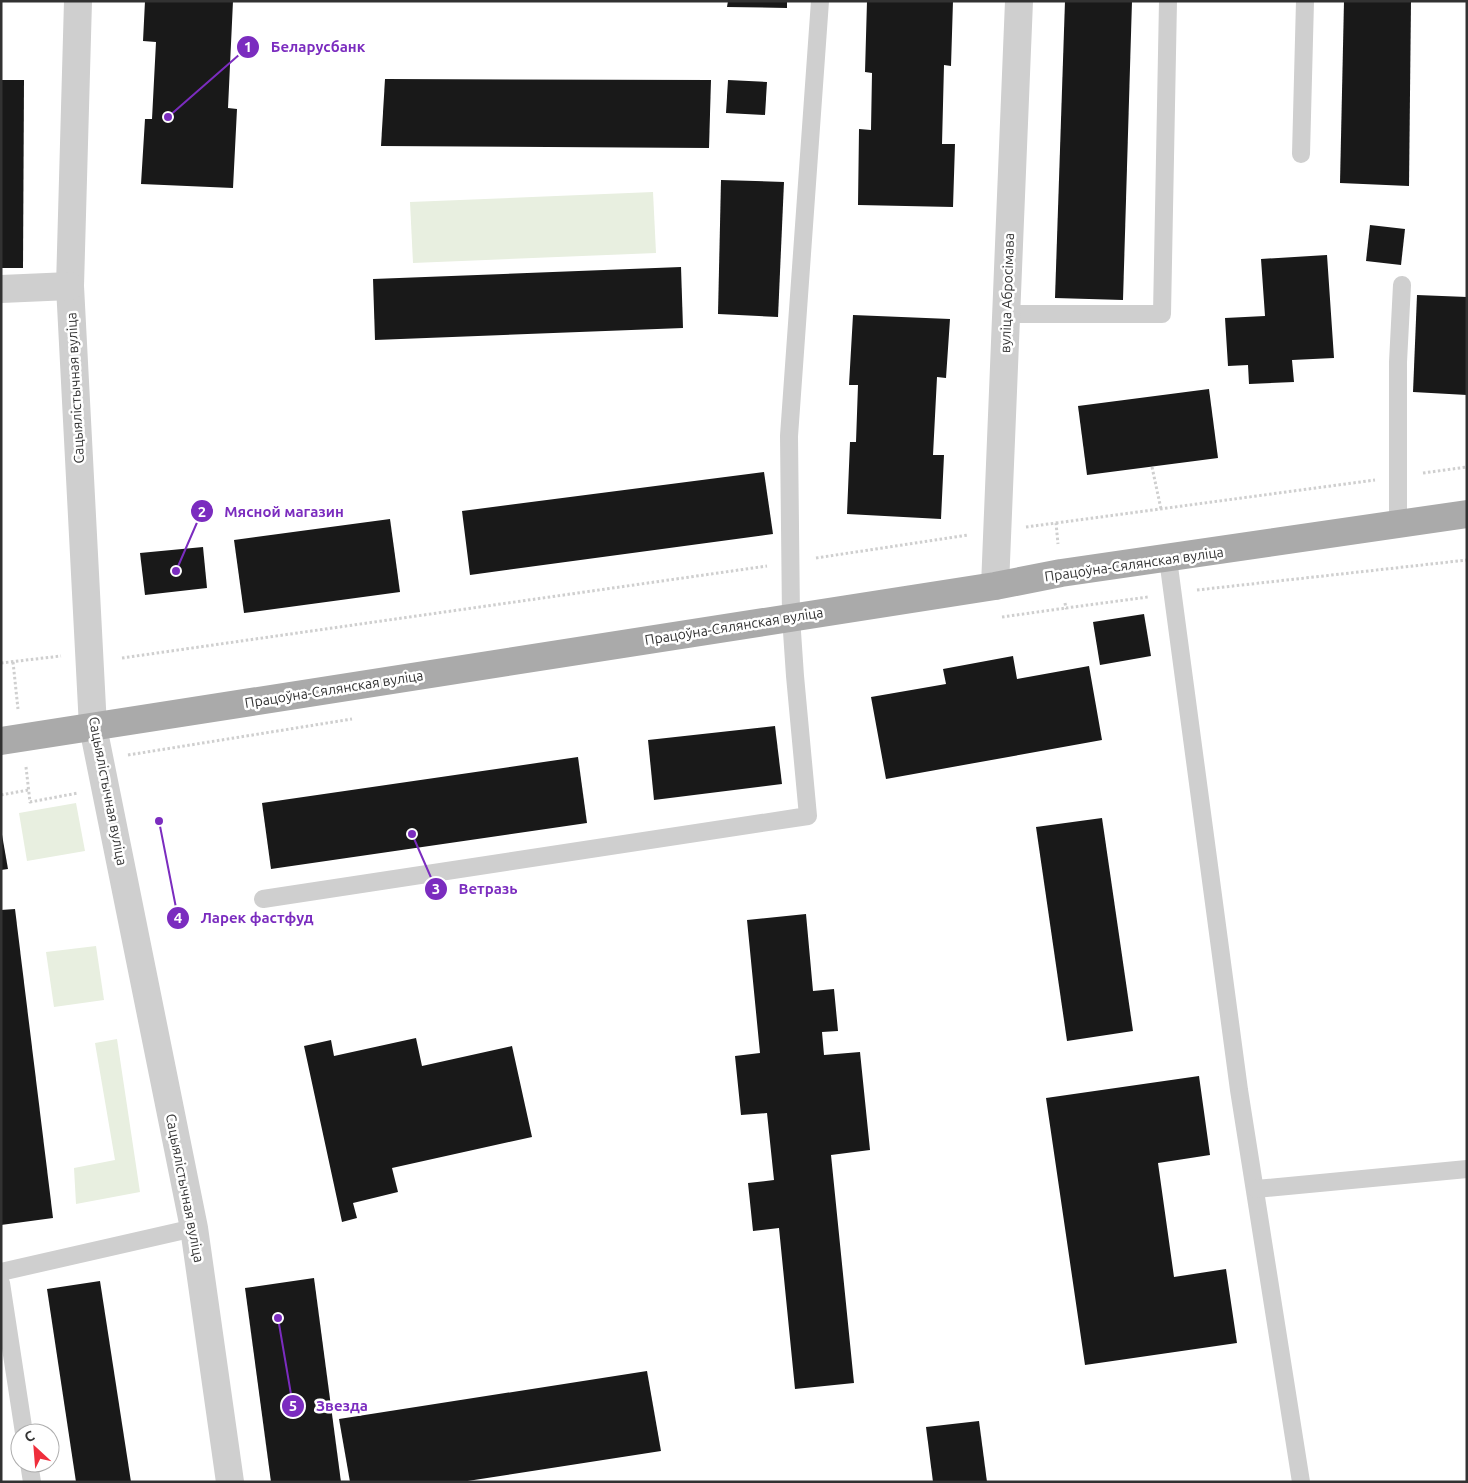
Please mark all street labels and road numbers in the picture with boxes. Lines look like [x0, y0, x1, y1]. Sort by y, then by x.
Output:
street label: вуліца Абросімава [997, 233, 1017, 353]
street label: Сацыялістычная вуліца [63, 312, 87, 464]
street label: Працоўна-Сялянская вуліца [1043, 544, 1225, 584]
street label: Працоўна-Сялянская вуліца [644, 604, 824, 648]
street label: Працоўна-Сялянская вуліца [244, 667, 424, 711]
street label: Сацыялістычная вуліца [86, 715, 130, 867]
street label: Сацыялістычная вуліца [163, 1112, 207, 1264]

